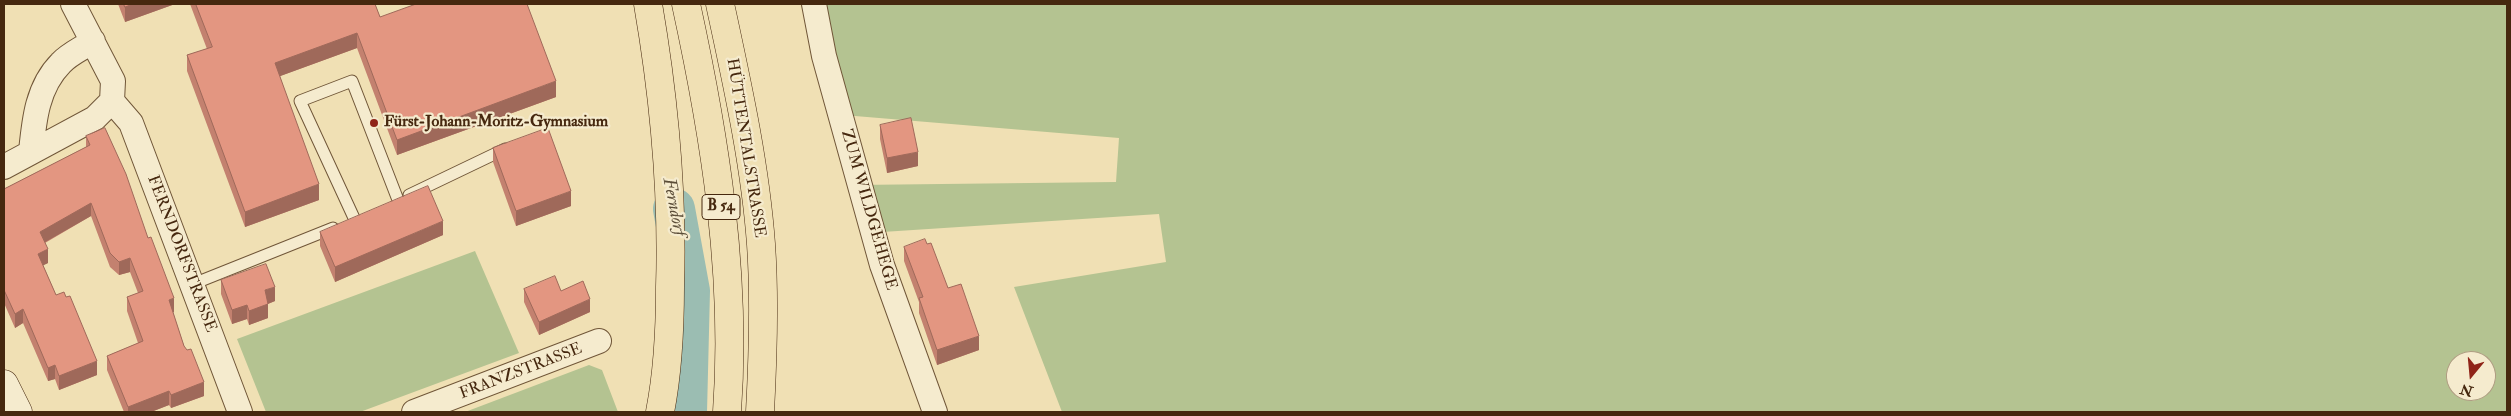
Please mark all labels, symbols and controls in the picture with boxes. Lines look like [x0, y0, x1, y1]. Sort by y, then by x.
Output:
street label: HÜTTENTALSTRASSE [721, 57, 769, 239]
place label: Fürst-Johann-Moritz-Gymnasium [384, 113, 608, 133]
marker: Fürst-Johann-Moritz-Gymnasium [368, 117, 380, 129]
street label: ZUM WILDGEHEGE [836, 127, 900, 293]
street label: FERNDORFSTRASSE [142, 173, 220, 335]
water label: Ferndorf [657, 176, 689, 238]
road number: B 54 [702, 194, 740, 220]
street label: FRANZSTRASSE [457, 340, 585, 404]
north arrow [2446, 351, 2496, 401]
text: N [2458, 380, 2475, 400]

